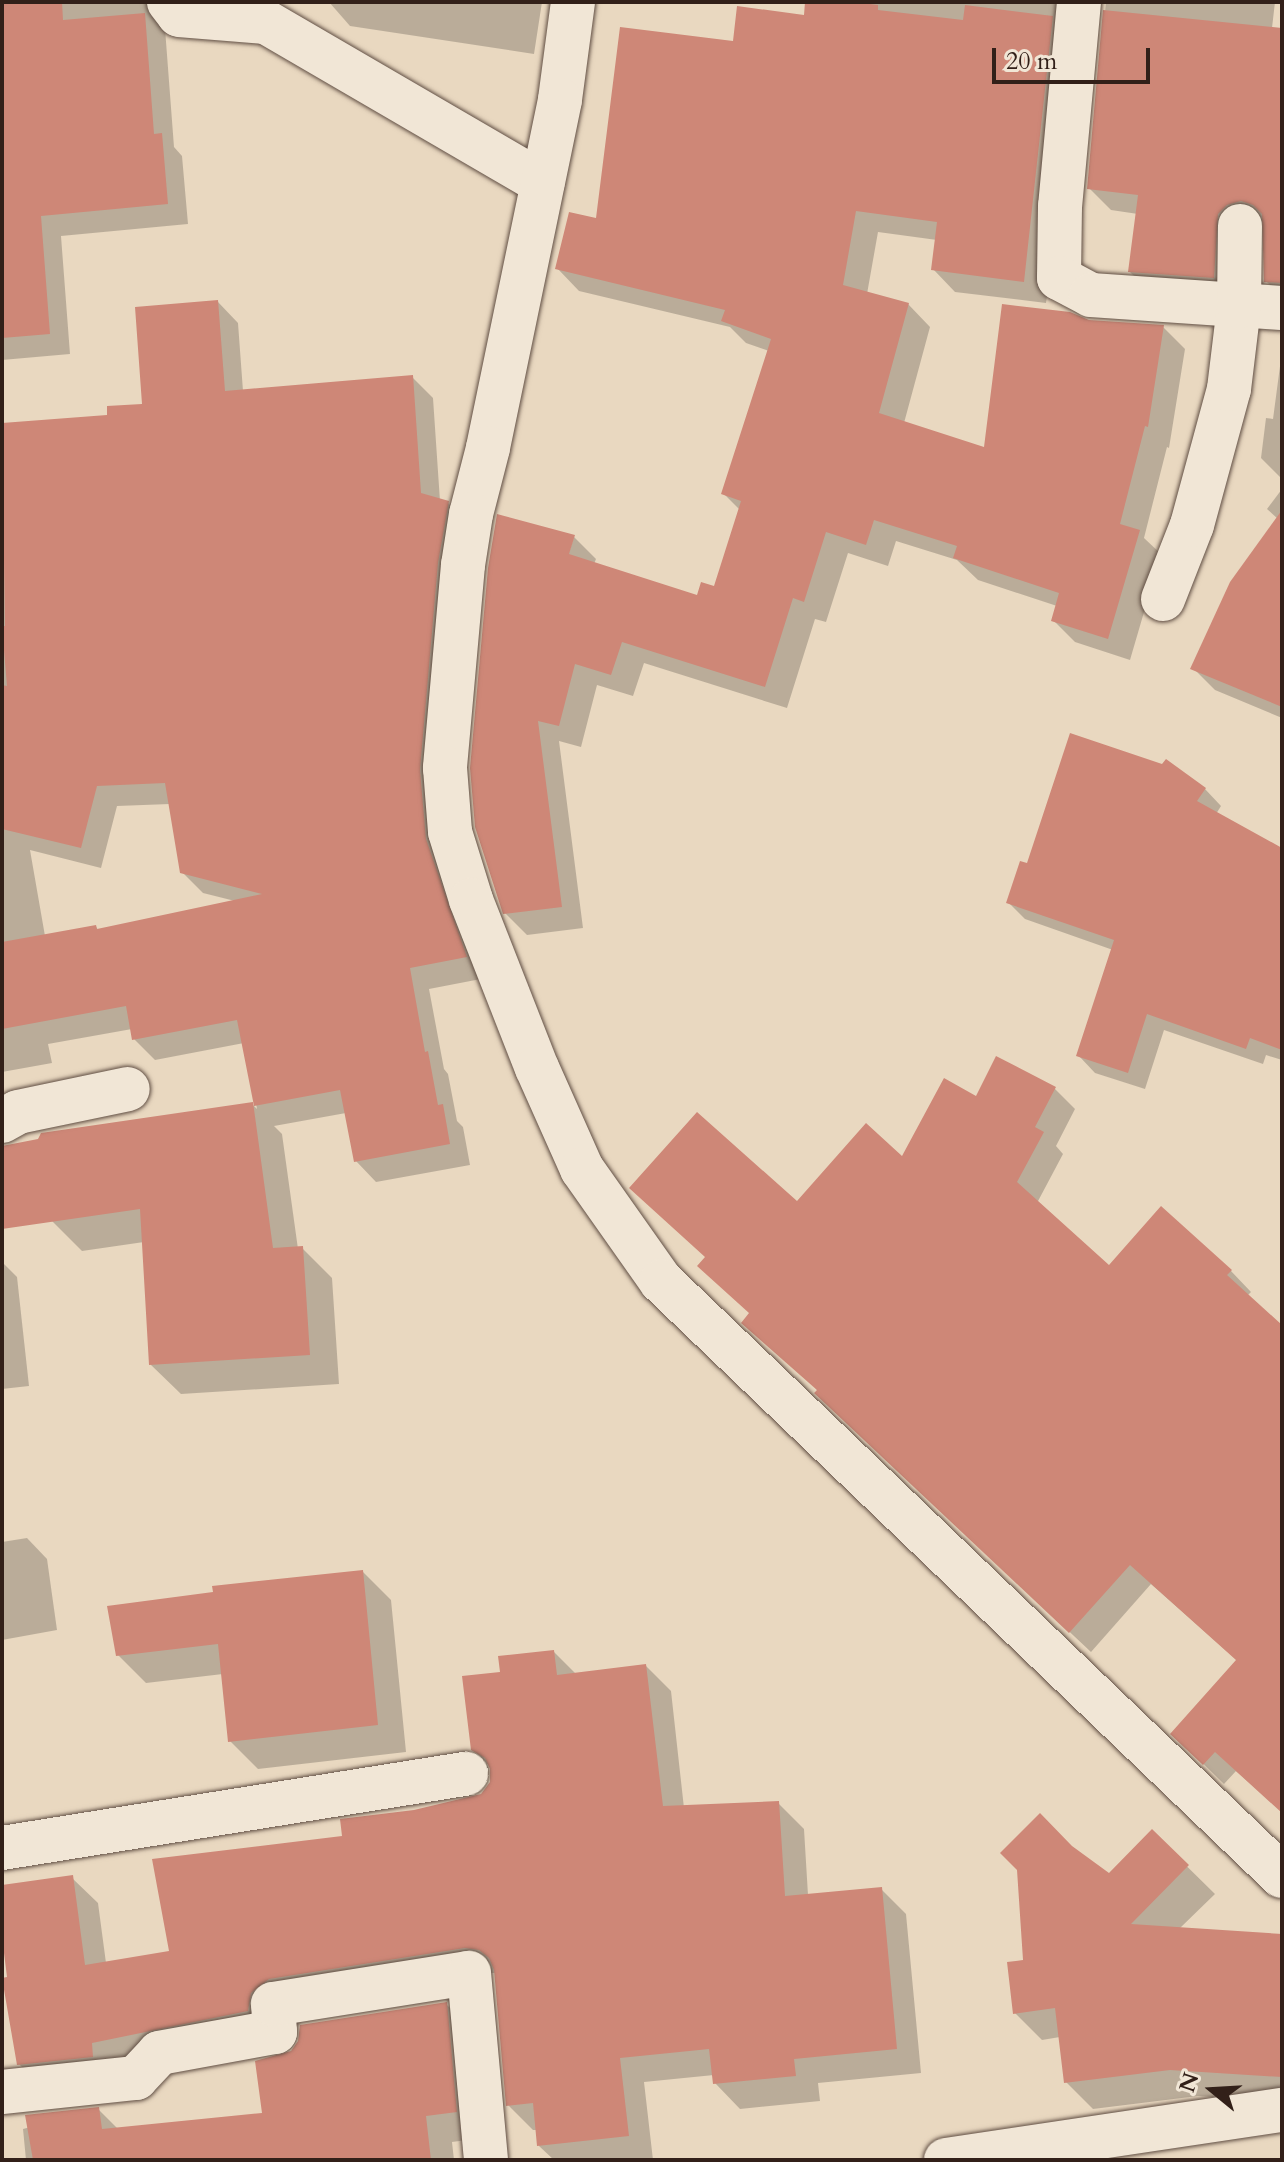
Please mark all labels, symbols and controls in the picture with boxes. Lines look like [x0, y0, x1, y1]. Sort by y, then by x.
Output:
scale bar [996, 32, 1154, 82]
text: 20 m [1006, 45, 1057, 78]
north arrow [1172, 2050, 1252, 2130]
text: N [1172, 2069, 1206, 2096]

